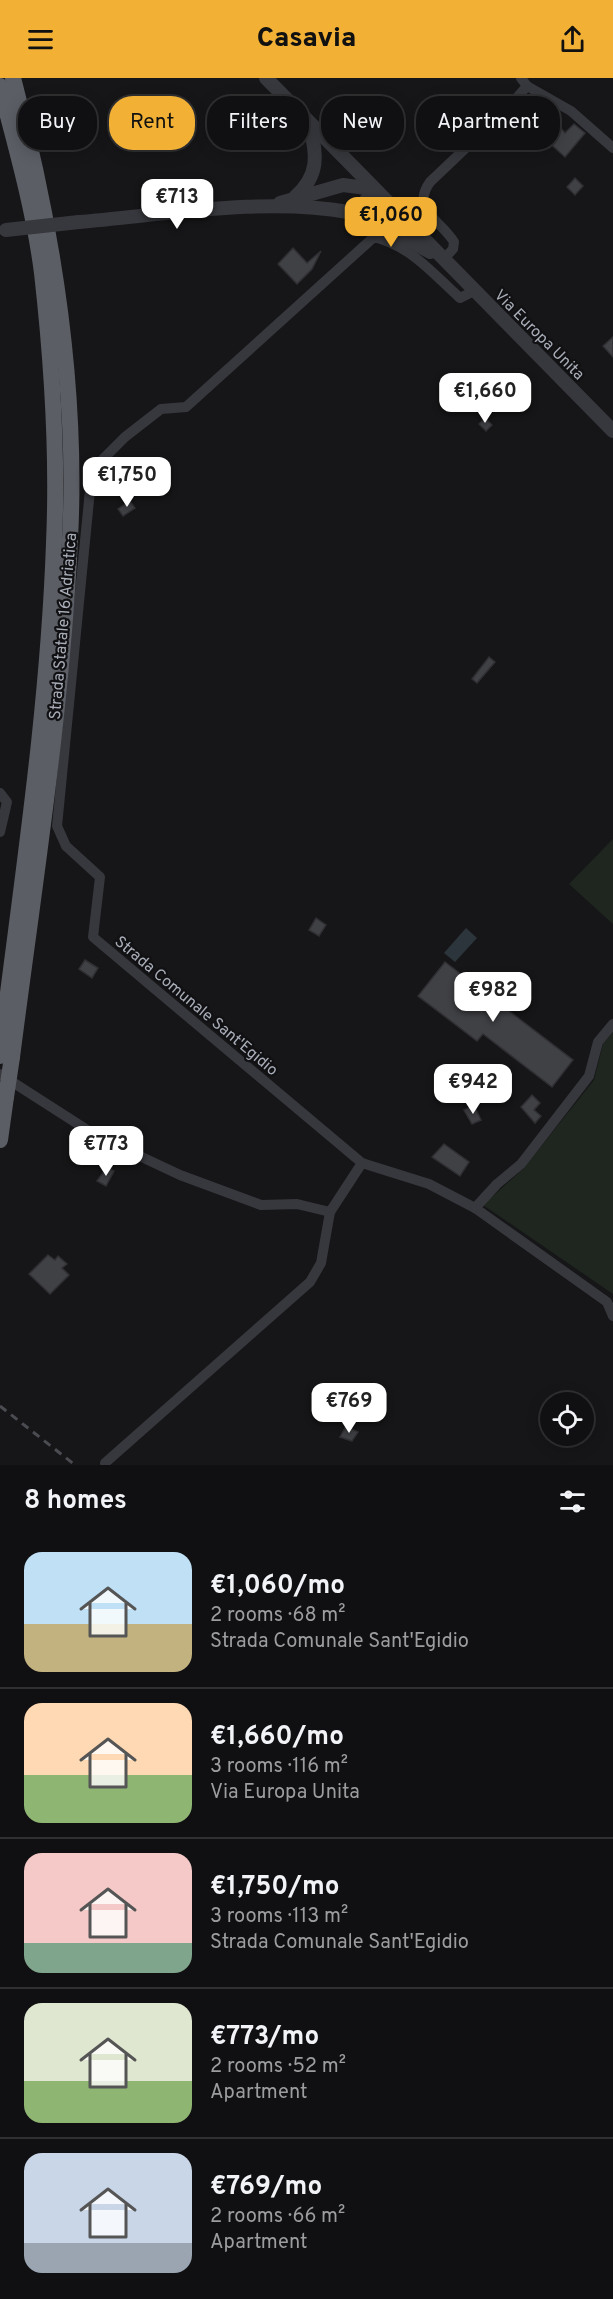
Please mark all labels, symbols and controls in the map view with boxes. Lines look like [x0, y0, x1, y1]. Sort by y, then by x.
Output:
text: Casavia [257, 22, 356, 56]
icon: menu [24, 23, 57, 56]
icon: share [556, 23, 589, 56]
chip: Buy [18, 96, 97, 150]
chip: Rent [109, 96, 195, 150]
chip: Filters [207, 96, 309, 150]
chip: New [321, 96, 404, 150]
chip: Apartment [416, 96, 560, 150]
pin: €713 [141, 179, 213, 230]
text: €713 [155, 185, 199, 211]
pin: €1,060 [342, 197, 440, 248]
text: €1,060 [359, 203, 423, 229]
street label: Via Europa Unita [489, 286, 588, 385]
pin: €1,660 [436, 373, 534, 424]
text: €1,660 [453, 379, 517, 405]
pin: €1,750 [78, 457, 176, 508]
text: €1,750 [97, 463, 157, 489]
street label: Strada Statale 16 Adriatica [46, 532, 82, 721]
street label: Strada Comunale Sant'Egidio [110, 932, 282, 1081]
pin: €982 [457, 972, 529, 1023]
text: €982 [468, 978, 518, 1004]
pin: €942 [437, 1064, 509, 1115]
text: €942 [448, 1070, 498, 1096]
pin: €773 [70, 1126, 142, 1177]
text: €773 [83, 1132, 129, 1158]
pin: €769 [313, 1383, 385, 1434]
text: €769 [326, 1389, 372, 1415]
map controls [540, 1392, 594, 1446]
button: locate [540, 1392, 594, 1446]
text: 8 homes [24, 1485, 127, 1518]
icon: filters [556, 1485, 589, 1518]
text: €1,060/mo [210, 1570, 345, 1603]
icon: home [72, 1576, 144, 1648]
text: 2 rooms · 68 m² [210, 1603, 346, 1629]
text: Strada Comunale Sant'Egidio [210, 1629, 469, 1655]
text: €1,660/mo [210, 1721, 344, 1754]
icon: home [72, 1727, 144, 1799]
text: 3 rooms · 116 m² [210, 1754, 348, 1780]
text: Via Europa Unita [210, 1780, 360, 1806]
text: €1,750/mo [210, 1871, 340, 1904]
icon: home [72, 1877, 144, 1949]
text: 3 rooms · 113 m² [210, 1904, 348, 1930]
text: Strada Comunale Sant'Egidio [210, 1930, 469, 1956]
text: €773/mo [210, 2021, 319, 2054]
icon: home [72, 2027, 144, 2099]
text: 2 rooms · 52 m² [210, 2054, 346, 2080]
text: Apartment [210, 2080, 308, 2106]
text: €769/mo [210, 2171, 322, 2204]
icon: home [72, 2177, 144, 2249]
text: 2 rooms · 66 m² [210, 2204, 345, 2230]
text: Apartment [210, 2230, 308, 2256]

